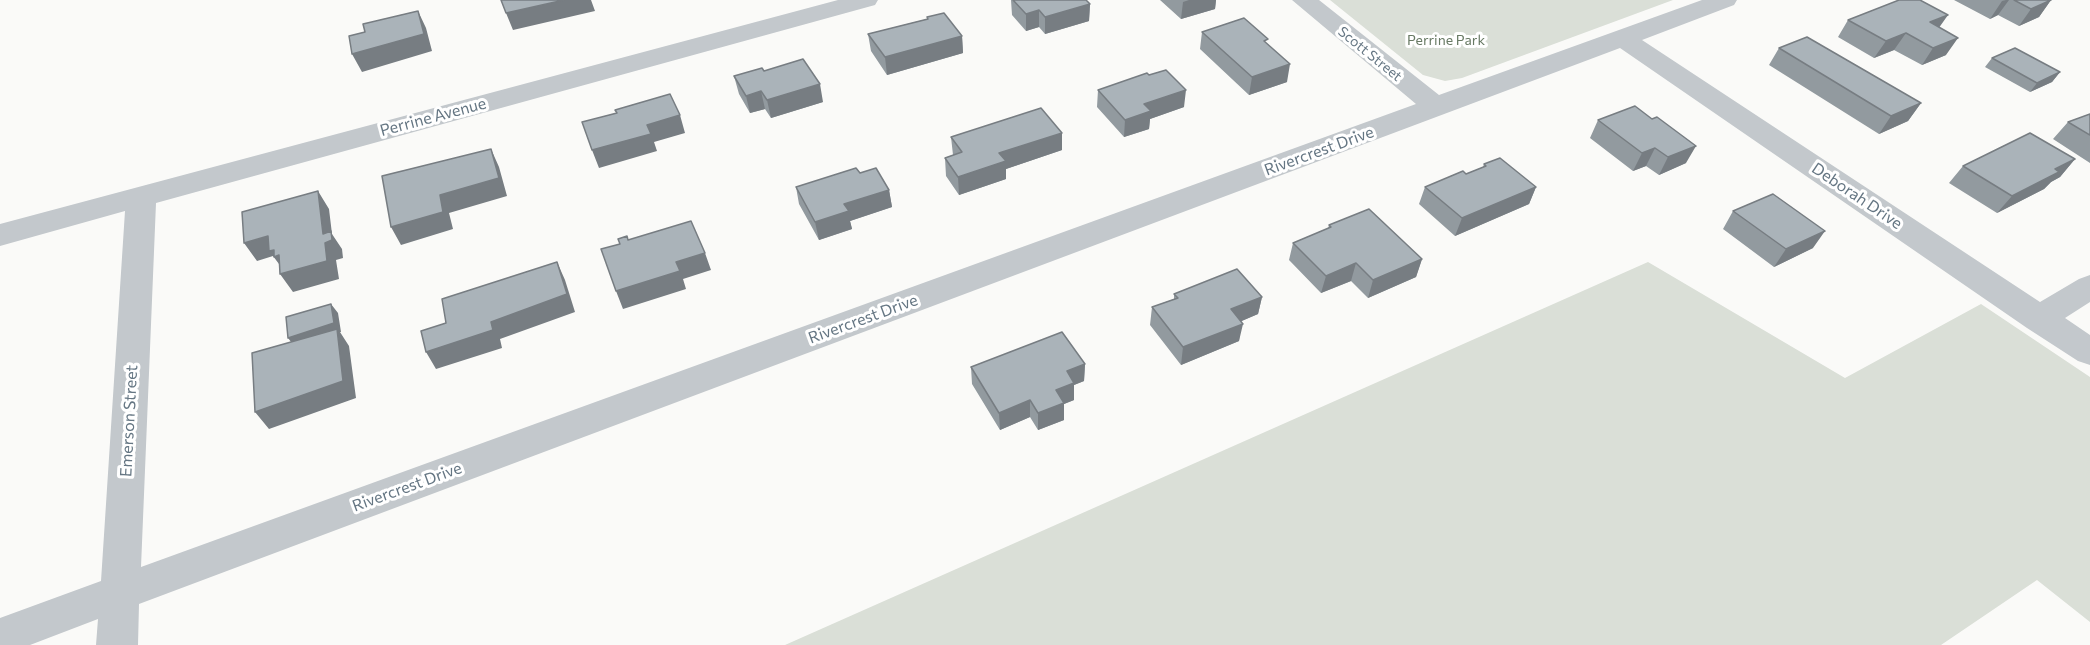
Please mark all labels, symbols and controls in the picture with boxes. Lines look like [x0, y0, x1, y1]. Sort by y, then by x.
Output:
street label: Scott Street [1335, 23, 1405, 85]
park label: Perrine Park [1407, 32, 1485, 48]
street label: Perrine Avenue [378, 94, 488, 140]
street label: Rivercrest Drive [1262, 122, 1376, 180]
street label: Deborah Drive [1808, 159, 1906, 233]
street label: Rivercrest Drive [806, 290, 920, 348]
street label: Emerson Street [116, 364, 142, 478]
street label: Rivercrest Drive [350, 458, 464, 516]

